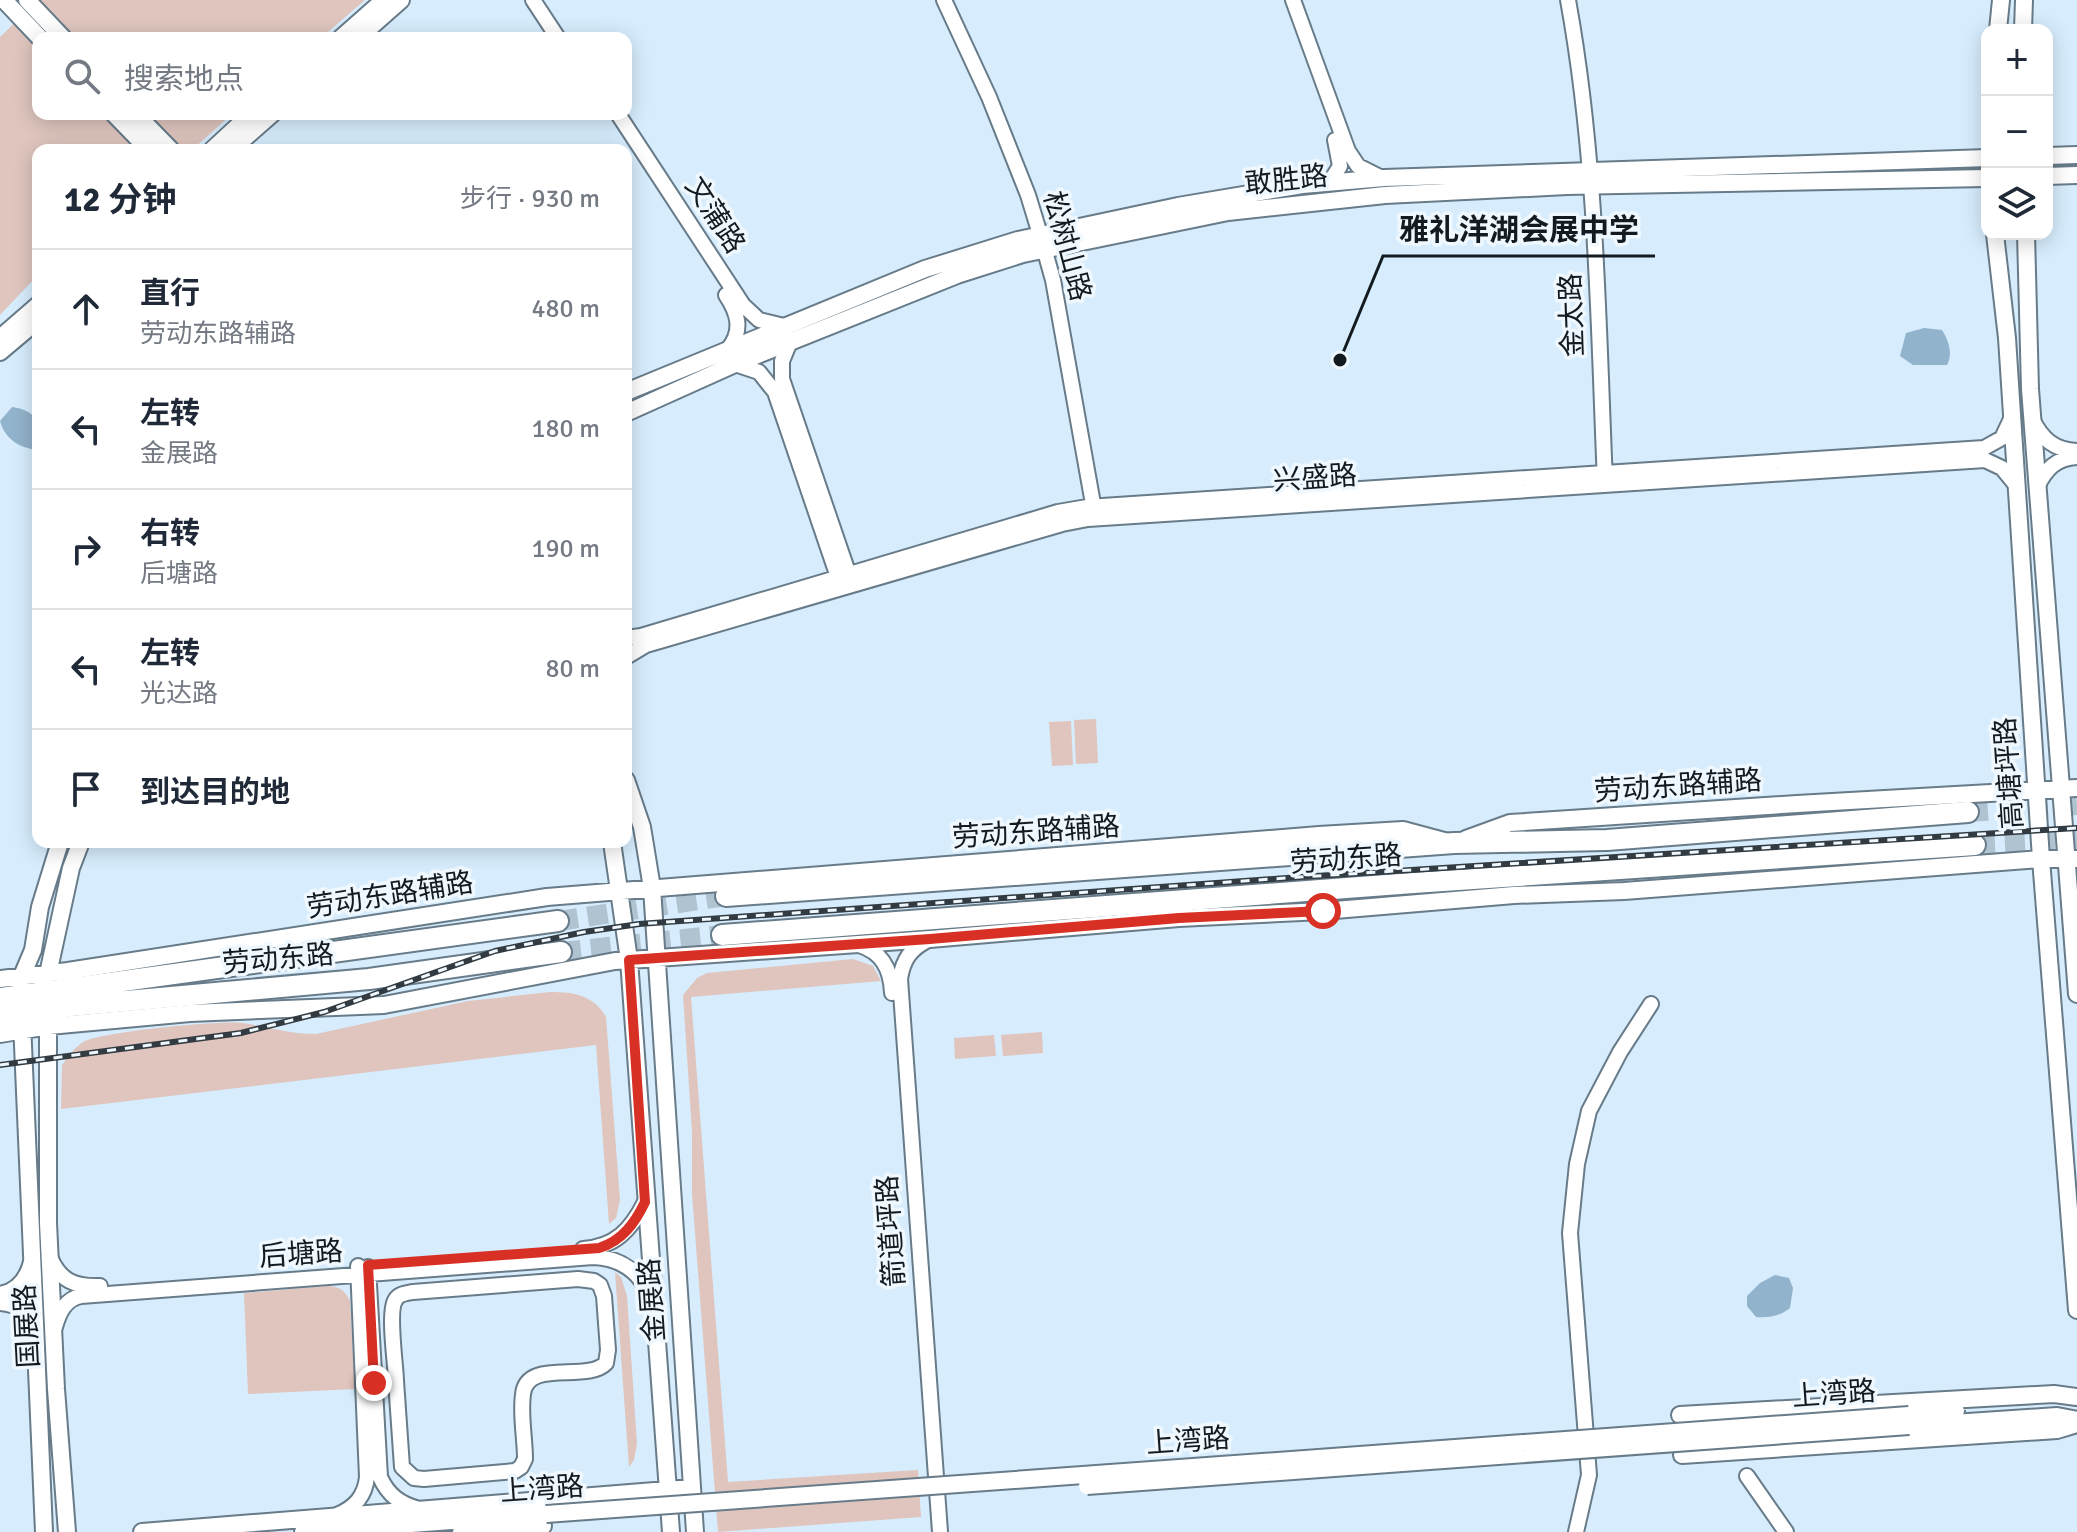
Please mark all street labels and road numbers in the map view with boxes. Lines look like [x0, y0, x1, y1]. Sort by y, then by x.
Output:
street label: 敢胜路 [1242, 159, 1330, 201]
street label: 文蒲路 [678, 171, 752, 259]
street label: 松树山路 [1036, 188, 1098, 304]
street label: 金太路 [1554, 272, 1590, 358]
street label: 兴盛路 [1272, 458, 1358, 498]
street label: 高塘坪路 [1988, 716, 2030, 830]
street label: 劳动东路辅路 [1593, 763, 1763, 809]
street label: 劳动东路辅路 [951, 809, 1121, 855]
street label: 劳动东路 [1289, 838, 1403, 880]
street label: 劳动东路辅路 [304, 865, 476, 925]
street label: 劳动东路 [221, 937, 335, 981]
street label: 箭道坪路 [870, 1174, 912, 1288]
street label: 后塘路 [258, 1234, 344, 1274]
street label: 金展路 [632, 1257, 672, 1343]
street label: 国展路 [8, 1283, 46, 1369]
street label: 上湾路 [1791, 1374, 1877, 1414]
street label: 上湾路 [1145, 1421, 1231, 1461]
street label: 上湾路 [499, 1469, 585, 1509]

